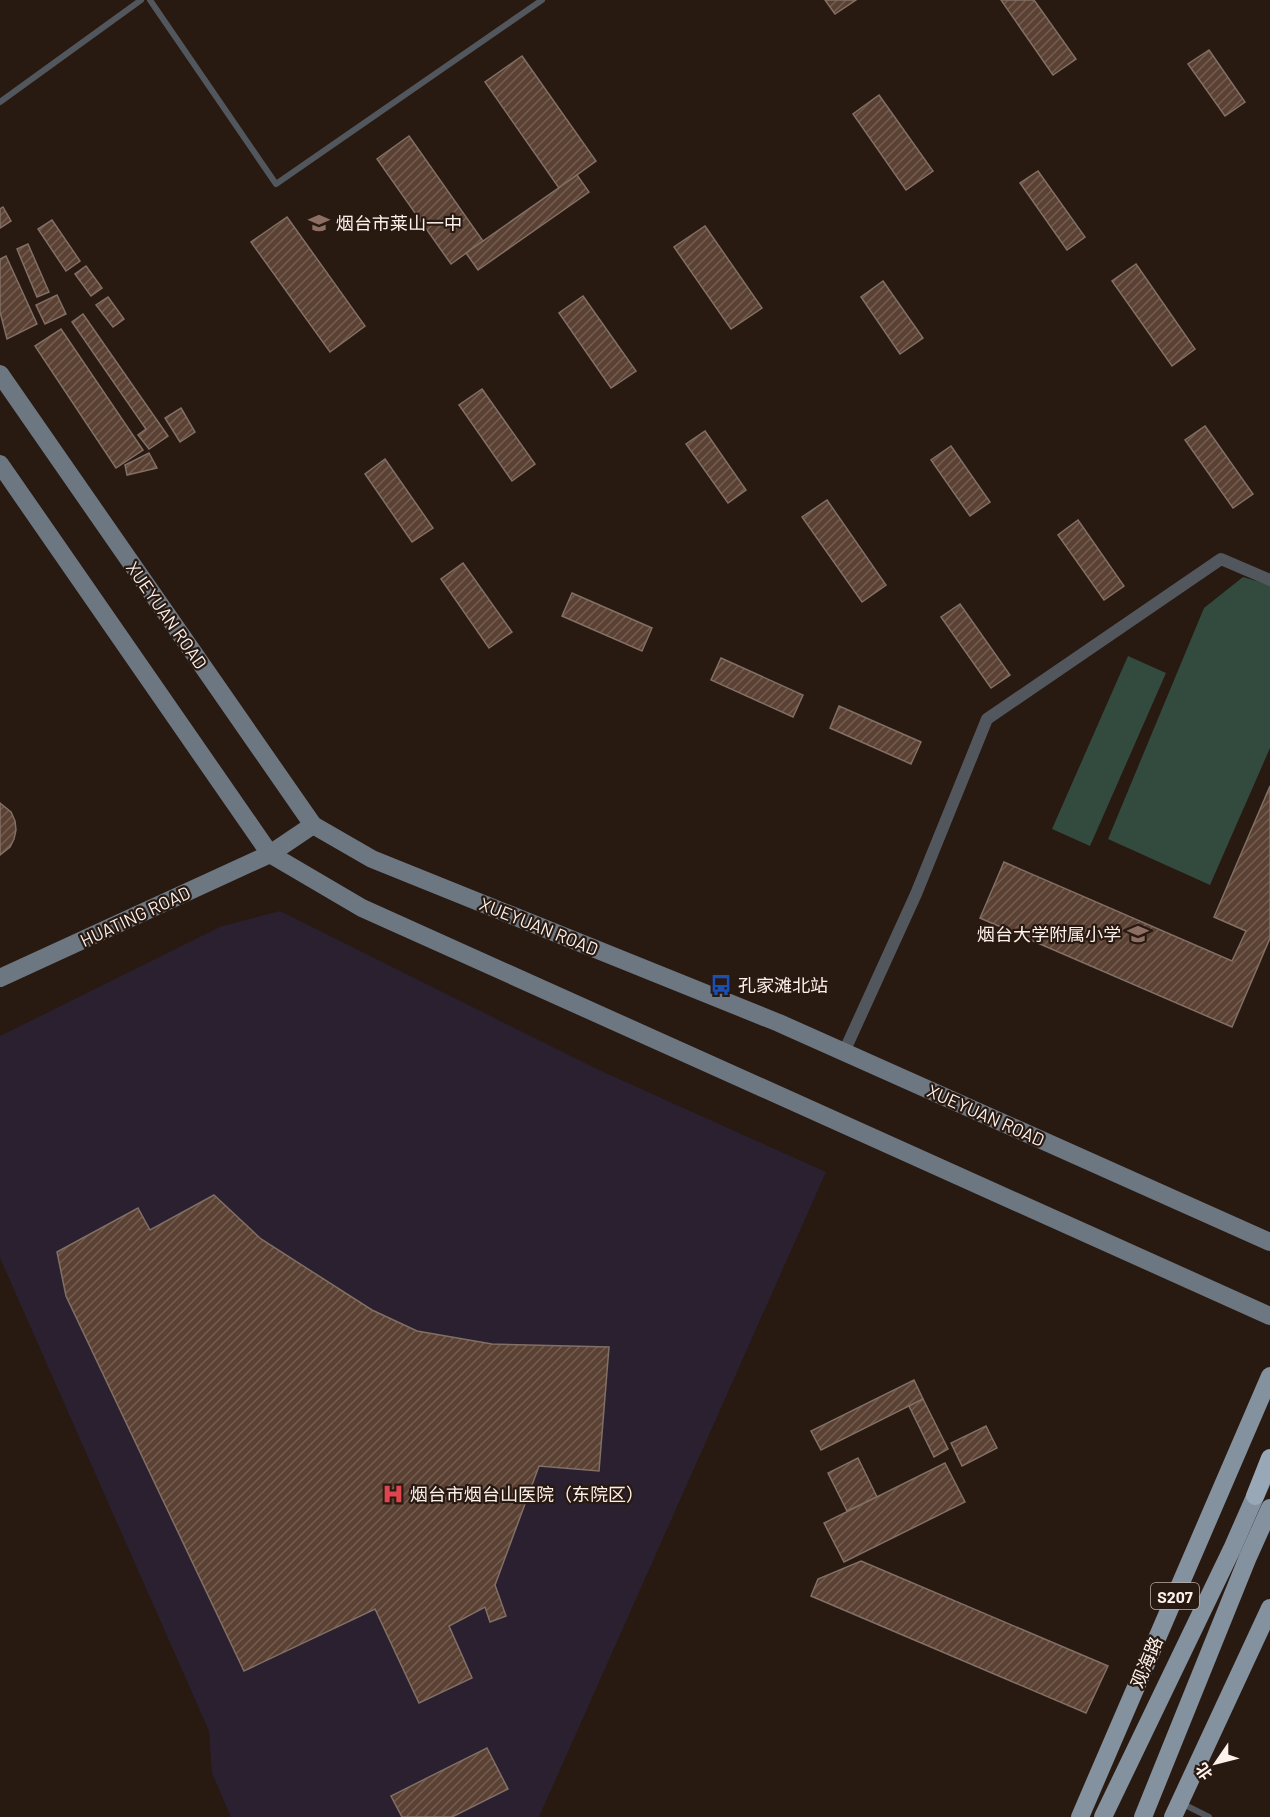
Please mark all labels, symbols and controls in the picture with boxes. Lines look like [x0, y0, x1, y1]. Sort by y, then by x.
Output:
school or university icon: 烟台市莱山一中 [307, 211, 331, 235]
place label: 烟台市莱山一中 [336, 212, 462, 234]
street label: XUEYUAN ROAD [122, 557, 212, 673]
street label: HUATING ROAD [76, 881, 194, 951]
street label: XUEYUAN ROAD [477, 892, 601, 960]
school or university icon: 烟台大学附属小学 [1126, 922, 1150, 946]
place label: 烟台大学附属小学 [977, 923, 1121, 945]
bus stop icon: 孔家滩北站 [709, 973, 733, 997]
place label: 孔家滩北站 [738, 974, 828, 996]
street label: XUEYUAN ROAD [924, 1079, 1048, 1151]
hospital icon: 烟台市烟台山医院（东院区） [381, 1482, 405, 1506]
place label: 烟台市烟台山医院（东院区） [410, 1483, 644, 1505]
road number: S207 [1151, 1583, 1199, 1609]
street label: 观海路 [1125, 1633, 1167, 1691]
north arrow [1186, 1733, 1246, 1793]
text: 北 [1191, 1760, 1216, 1784]

